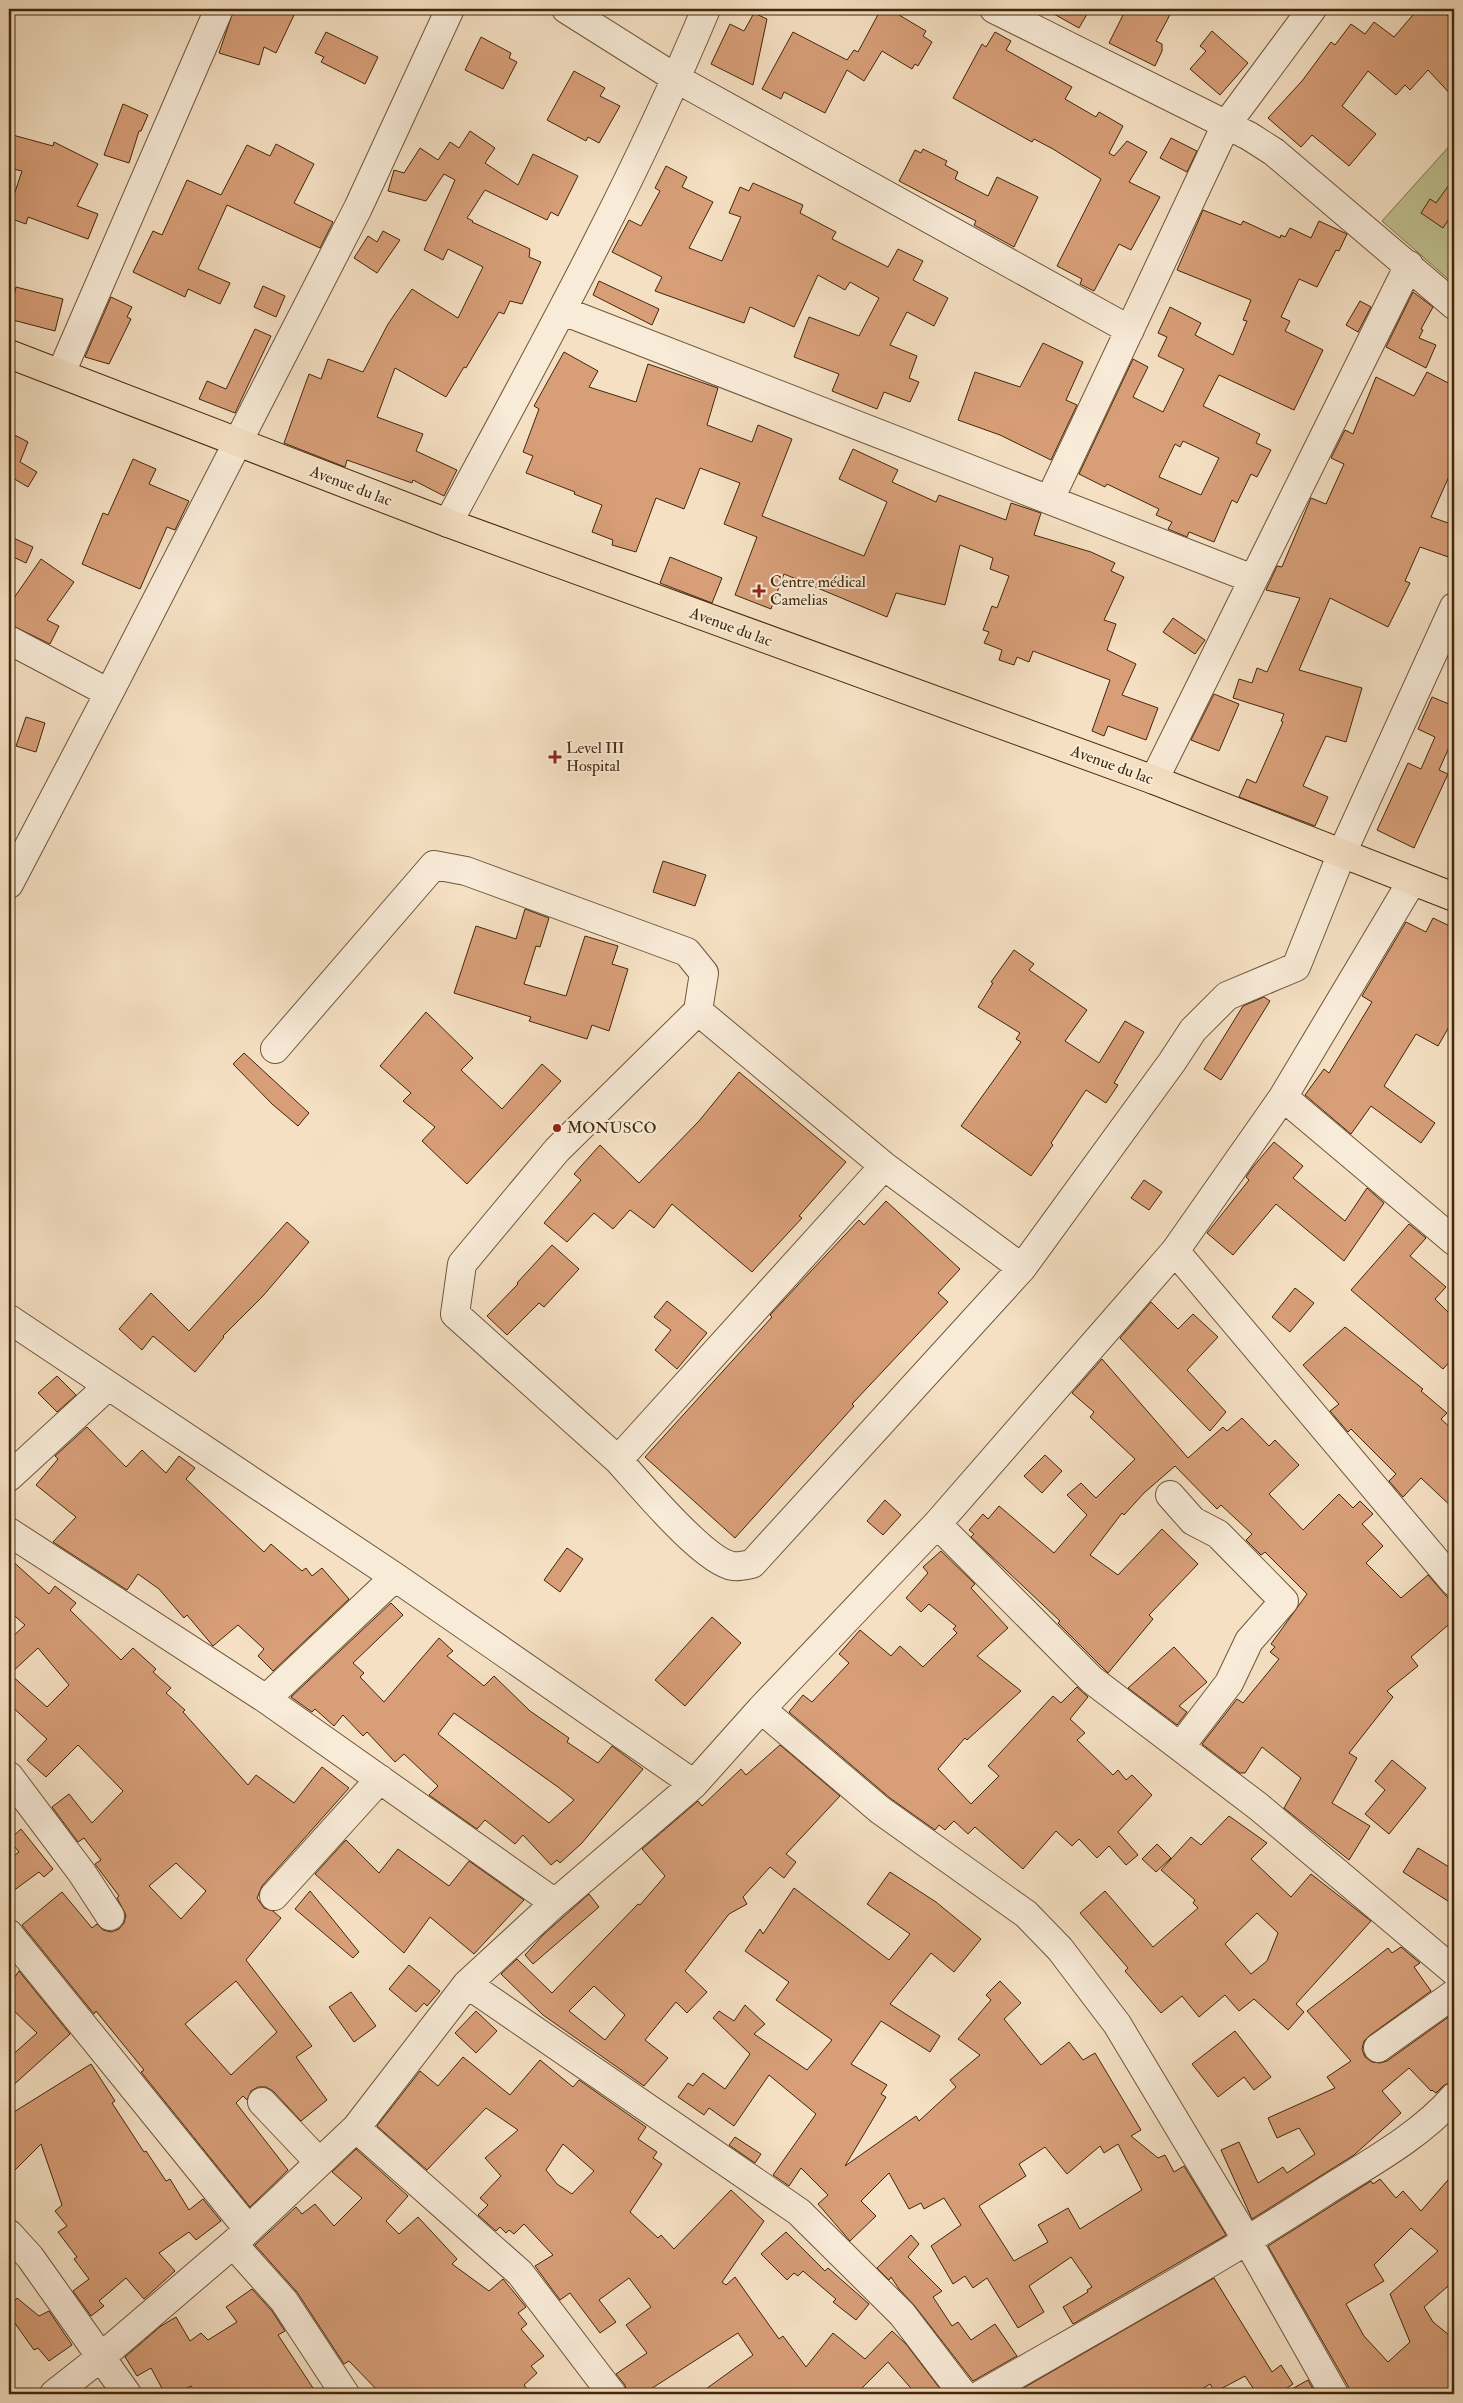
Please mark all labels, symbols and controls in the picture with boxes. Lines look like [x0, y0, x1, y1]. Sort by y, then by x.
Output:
street label: Avenue du lac [306, 461, 395, 511]
place label: Centre médical Camelias [770, 572, 866, 610]
marker: Centre médical Camelias [752, 584, 766, 598]
street label: Avenue du lac [686, 602, 776, 651]
place label: Level III Hospital [566, 738, 625, 777]
street label: Avenue du lac [1067, 740, 1157, 789]
marker: Level III Hospital [548, 750, 562, 764]
place label: MONUSCO [567, 1118, 656, 1138]
marker: MONUSCO [551, 1122, 563, 1134]

